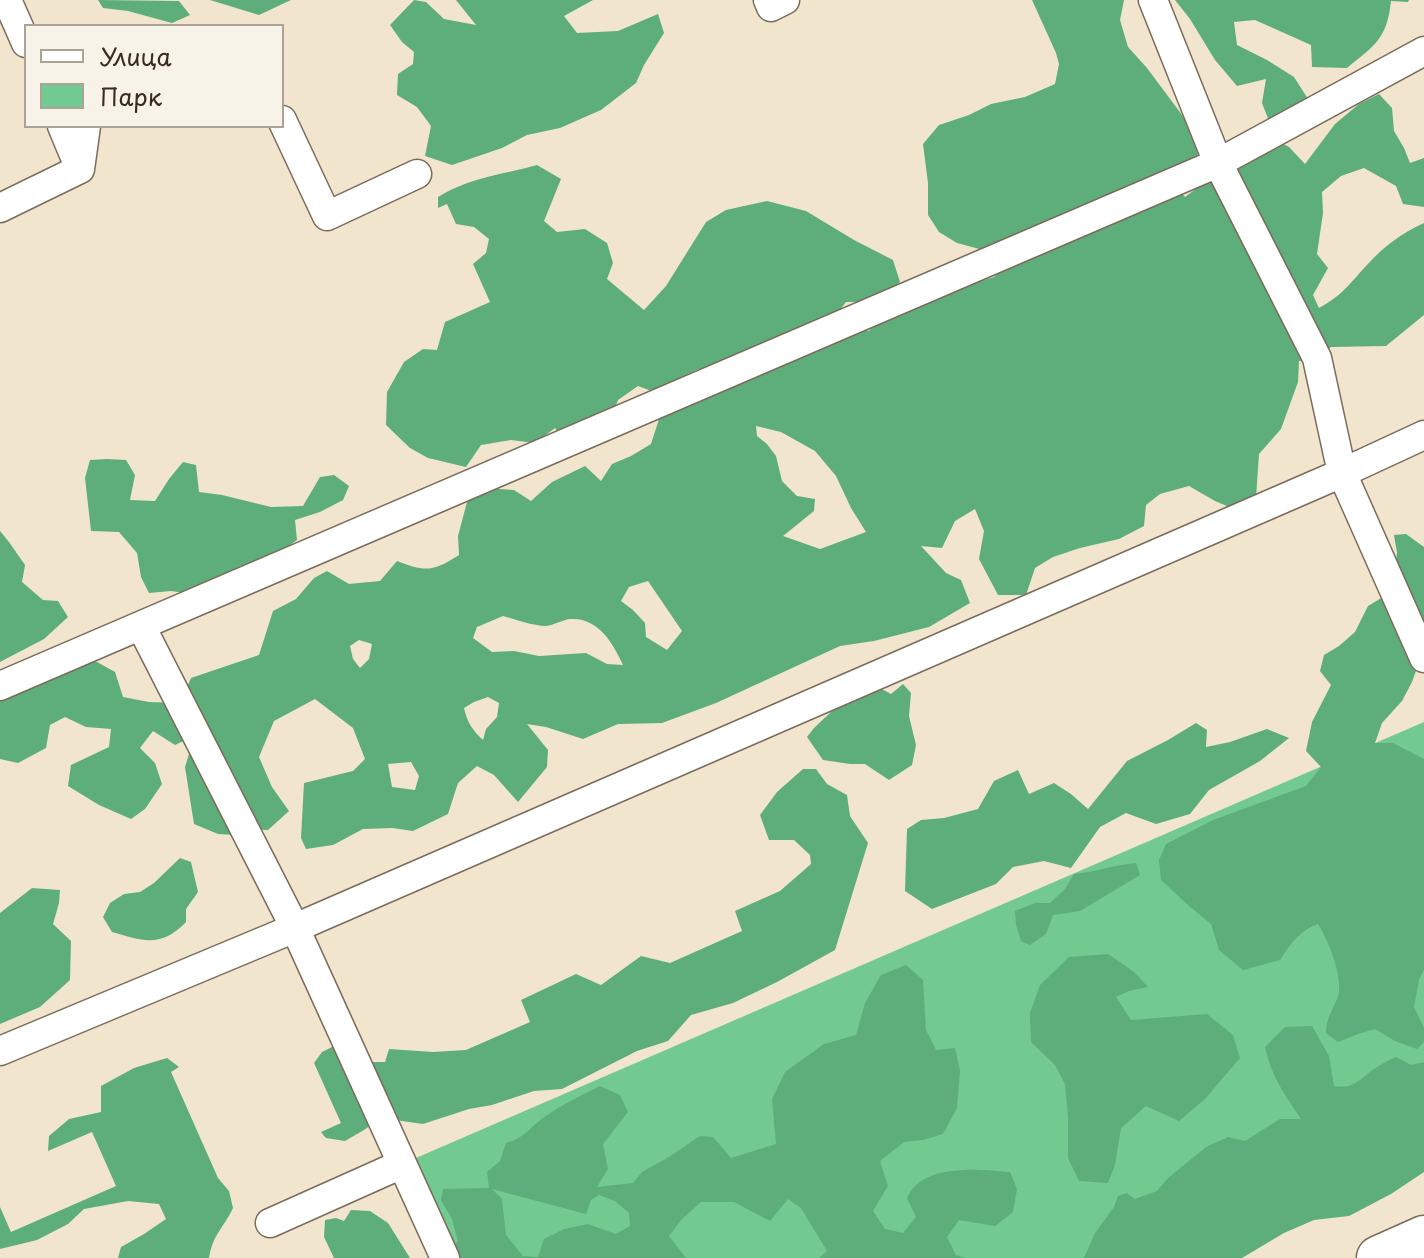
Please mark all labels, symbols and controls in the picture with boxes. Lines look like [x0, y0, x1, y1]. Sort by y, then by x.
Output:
legend [24, 24, 284, 128]
text: Улица [100, 38, 172, 74]
text: Парк [100, 78, 162, 114]

